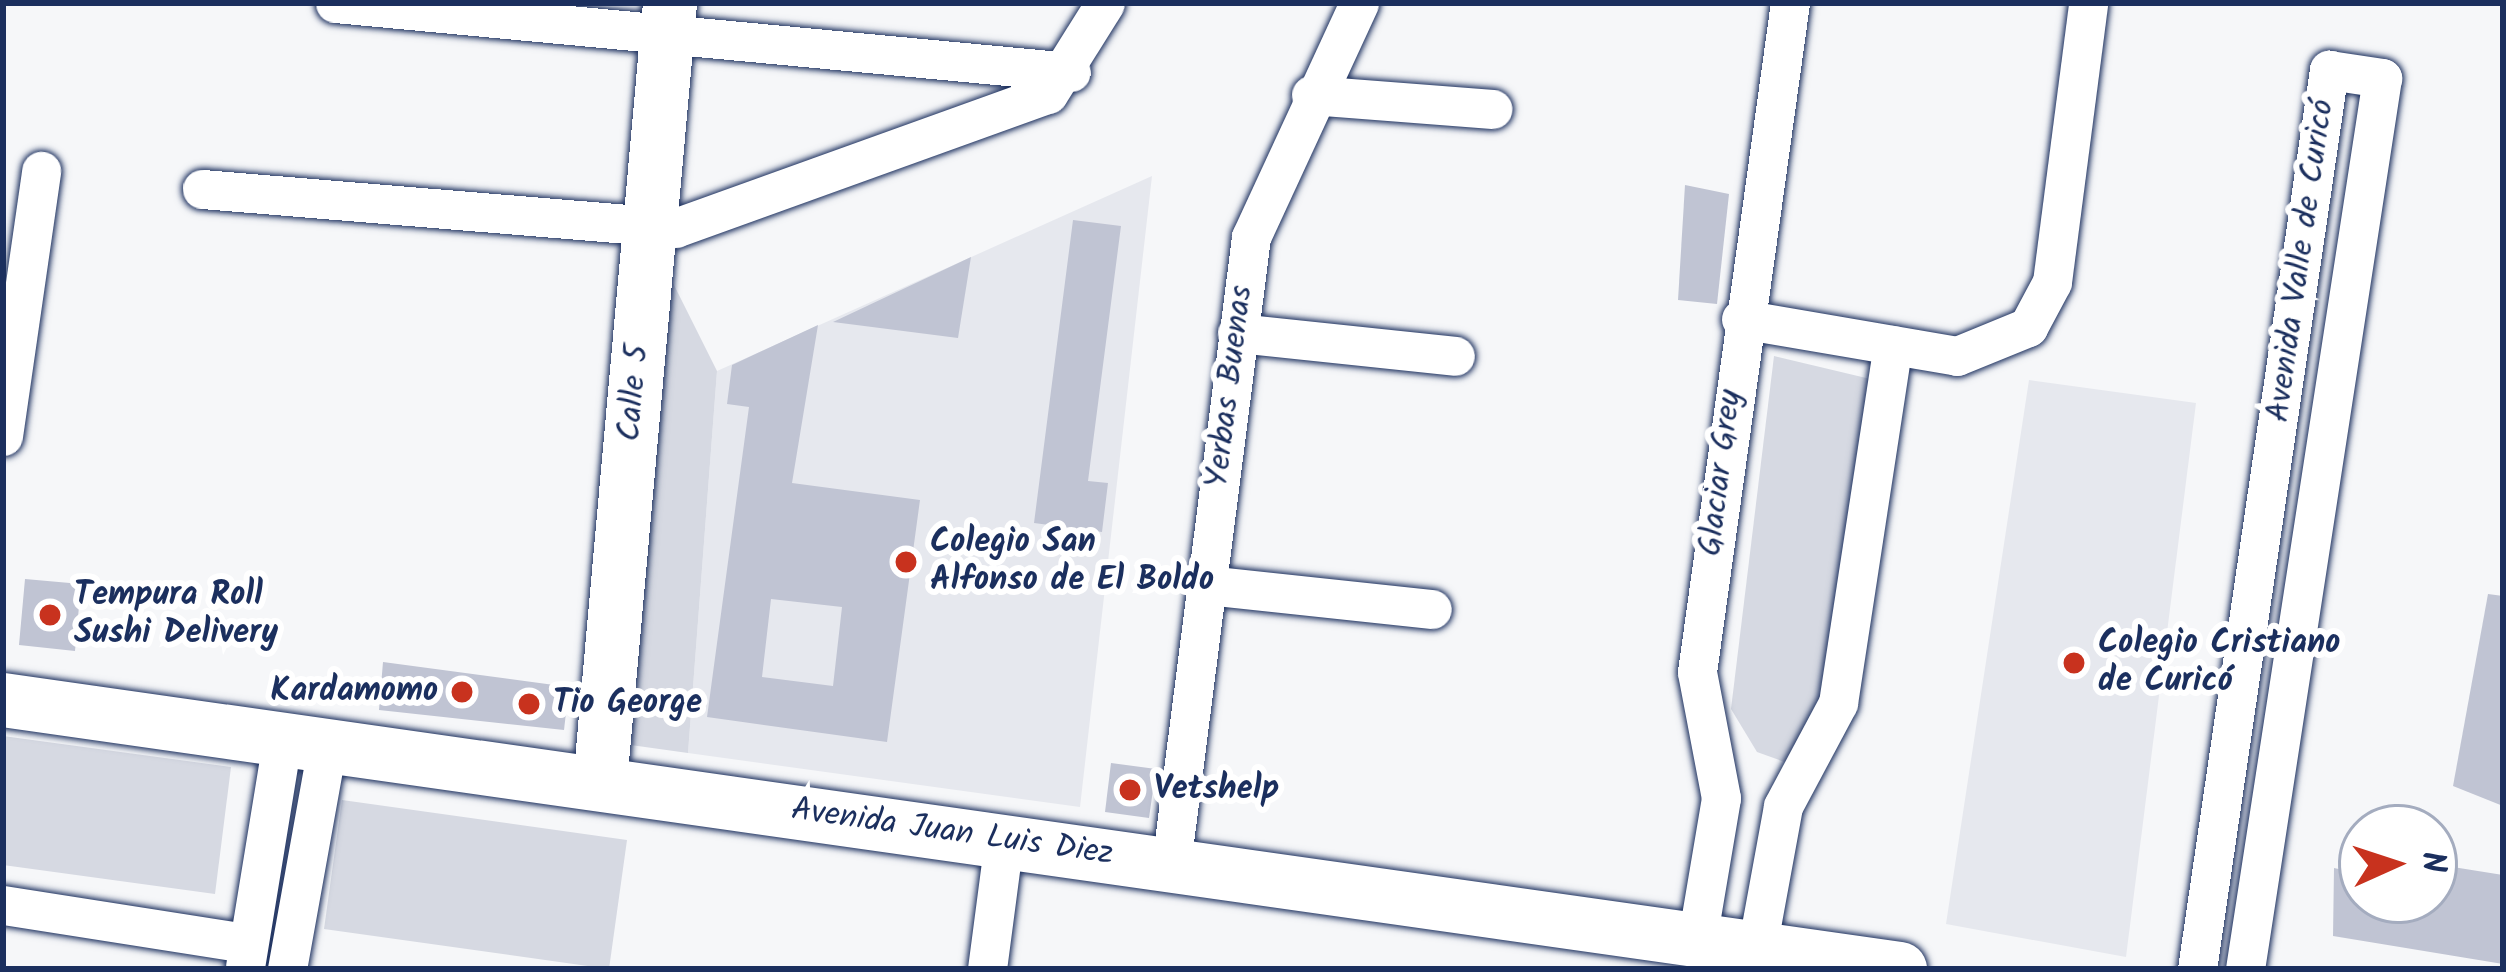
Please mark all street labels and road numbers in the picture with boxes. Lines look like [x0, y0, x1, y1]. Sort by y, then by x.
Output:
street label: Avenida Valle de Curicó [2260, 97, 2344, 425]
street label: Yerbas Buenas [1199, 283, 1263, 491]
street label: Calle 5 [611, 343, 659, 443]
street label: Glaciar Grey [1692, 388, 1752, 558]
street label: Avenida Juan Luis Diez [789, 791, 1115, 875]

